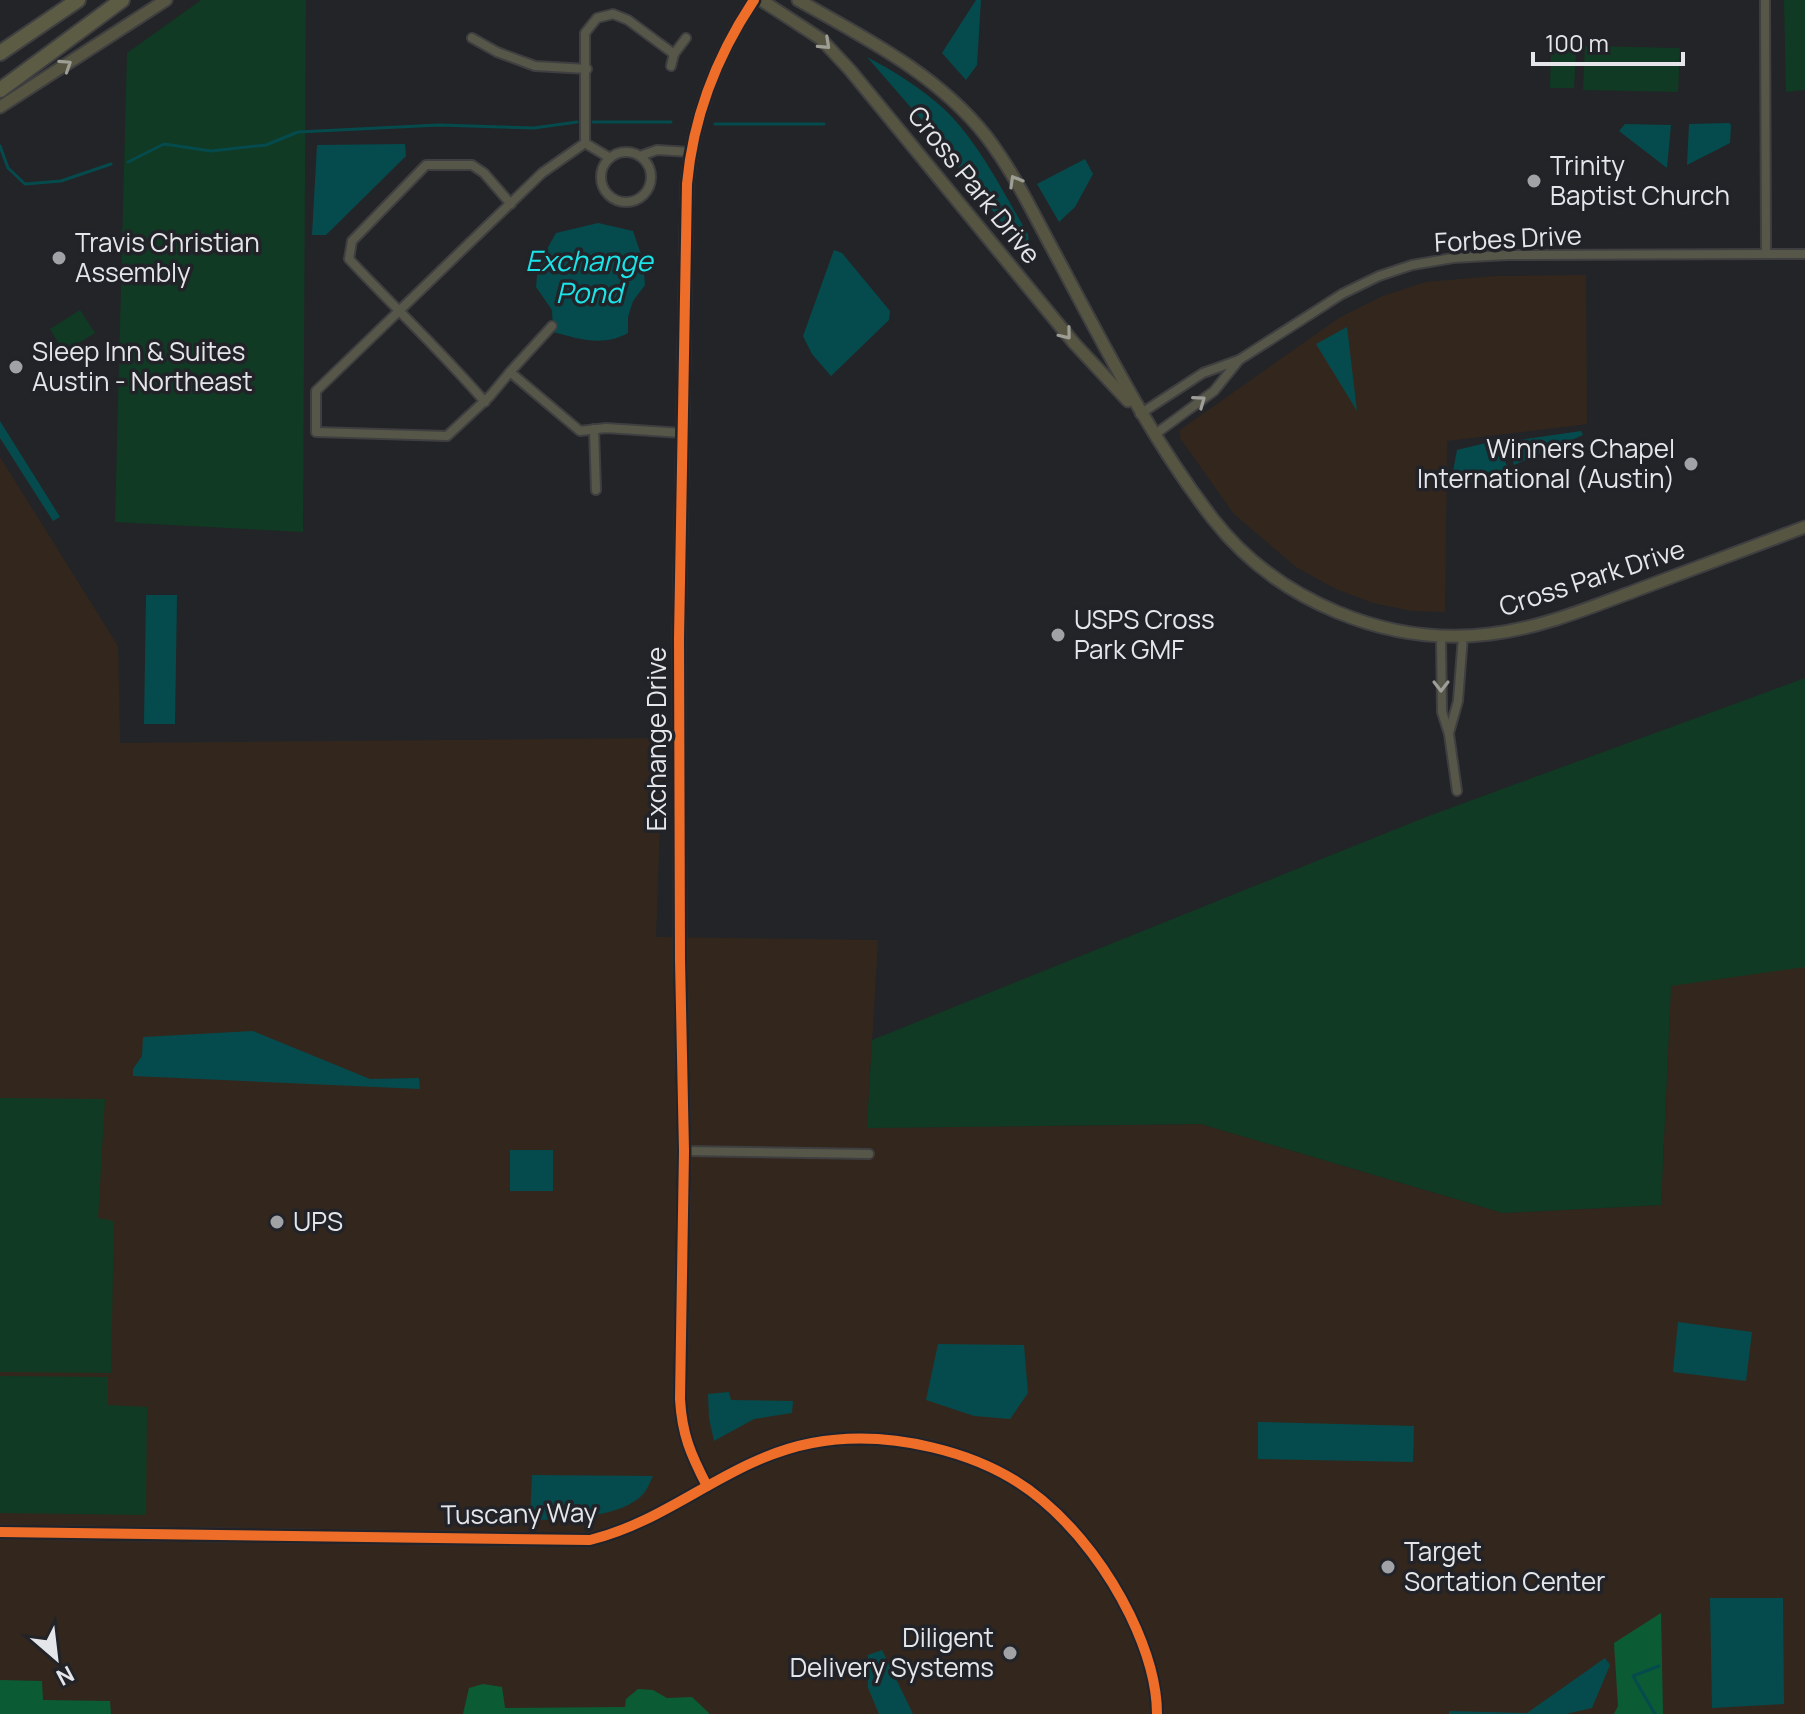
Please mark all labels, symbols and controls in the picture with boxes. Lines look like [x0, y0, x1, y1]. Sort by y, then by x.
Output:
scale bar [1533, 16, 1683, 66]
text: 100 m [1545, 26, 1609, 59]
one-way arrow [815, 35, 830, 49]
one-way arrow [57, 59, 71, 74]
street label: Cross Park Drive [900, 98, 1050, 271]
place label: Trinity Baptist Church [1550, 147, 1730, 213]
marker: Trinity Baptist Church [1525, 172, 1543, 190]
one-way arrow [1009, 175, 1025, 189]
street label: Forbes Drive [1433, 216, 1583, 260]
place label: Travis Christian Assembly [75, 224, 260, 290]
water label: Exchange Pond [525, 241, 654, 311]
marker: Travis Christian Assembly [50, 249, 68, 267]
one-way arrow [1057, 325, 1071, 340]
place label: Sleep Inn & Suites Austin - Northeast [32, 333, 253, 399]
marker: Sleep Inn & Suites Austin - Northeast [7, 358, 25, 376]
one-way arrow [1192, 396, 1206, 411]
place label: Winners Chapel International (Austin) [1417, 430, 1675, 496]
marker: Winners Chapel International (Austin) [1682, 455, 1700, 473]
street label: Cross Park Drive [1494, 530, 1689, 624]
place label: USPS Cross Park GMF [1074, 601, 1215, 667]
marker: USPS Cross Park GMF [1049, 626, 1067, 644]
street label: Exchange Drive [638, 647, 674, 831]
one-way arrow [1433, 680, 1450, 693]
place label: UPS [293, 1203, 343, 1239]
marker: UPS [268, 1213, 286, 1231]
street label: Tuscany Way [440, 1494, 598, 1532]
place label: Target Sortation Center [1404, 1533, 1605, 1599]
marker: Target Sortation Center [1379, 1558, 1397, 1576]
north arrow [16, 1618, 96, 1698]
place label: Diligent Delivery Systems [790, 1619, 994, 1685]
marker: Diligent Delivery Systems [1001, 1644, 1019, 1662]
text: N [51, 1659, 79, 1693]

